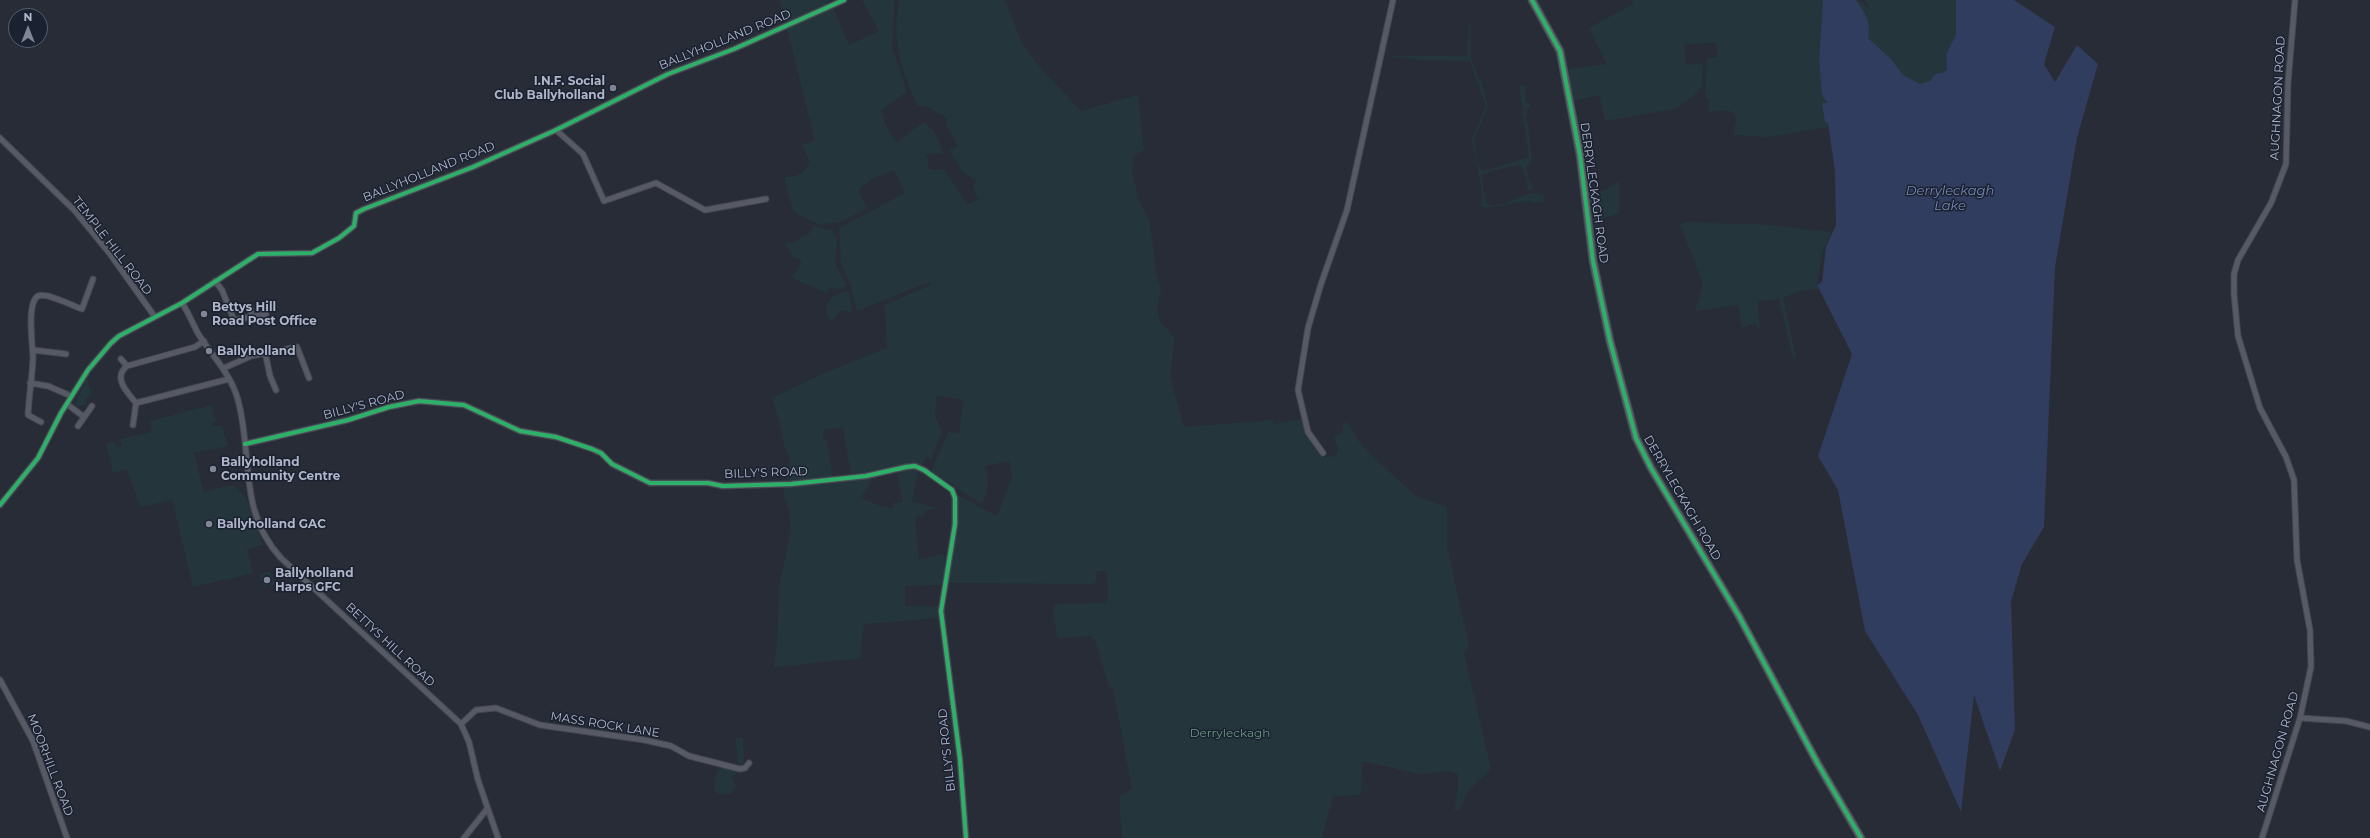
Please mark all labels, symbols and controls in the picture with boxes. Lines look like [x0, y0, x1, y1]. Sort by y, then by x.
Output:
street label: BALLYHOLLAND ROAD [657, 7, 793, 73]
north arrow [8, 8, 48, 48]
text: N [24, 10, 32, 24]
street label: AUGHNAGON ROAD [2268, 35, 2288, 161]
place label: I.N.F. Social Club Ballyholland [494, 74, 605, 102]
marker: I.N.F. Social Club Ballyholland [608, 83, 618, 93]
street label: DERRYLECKAGH ROAD [1577, 122, 1611, 264]
street label: BALLYHOLLAND ROAD [361, 139, 497, 205]
water label: Derryleckagh Lake [1906, 183, 1994, 214]
street label: TEMPLE HILL ROAD [69, 194, 155, 298]
place label: Bettys Hill Road Post Office [212, 300, 317, 328]
marker: Bettys Hill Road Post Office [199, 309, 209, 319]
place label: Ballyholland [217, 344, 295, 358]
marker: Ballyholland [204, 346, 214, 356]
street label: BILLY'S ROAD [322, 387, 406, 423]
street label: DERRYLECKAGH ROAD [1640, 433, 1724, 563]
place label: Ballyholland Community Centre [221, 455, 340, 483]
marker: Ballyholland Community Centre [208, 464, 218, 474]
street label: BILLY'S ROAD [724, 464, 808, 482]
place label: Ballyholland GAC [217, 517, 326, 531]
marker: Ballyholland GAC [204, 519, 214, 529]
place label: Ballyholland Harps GFC [275, 566, 353, 594]
marker: Ballyholland Harps GFC [262, 575, 272, 585]
street label: BETTYS HILL ROAD [342, 600, 438, 690]
street label: AUGHNAGON ROAD [2254, 690, 2302, 814]
street label: BILLY'S ROAD [935, 708, 959, 792]
street label: MASS ROCK LANE [549, 709, 661, 741]
street label: MOORHILL ROAD [24, 712, 76, 818]
park label: Derryleckagh [1190, 726, 1270, 740]

